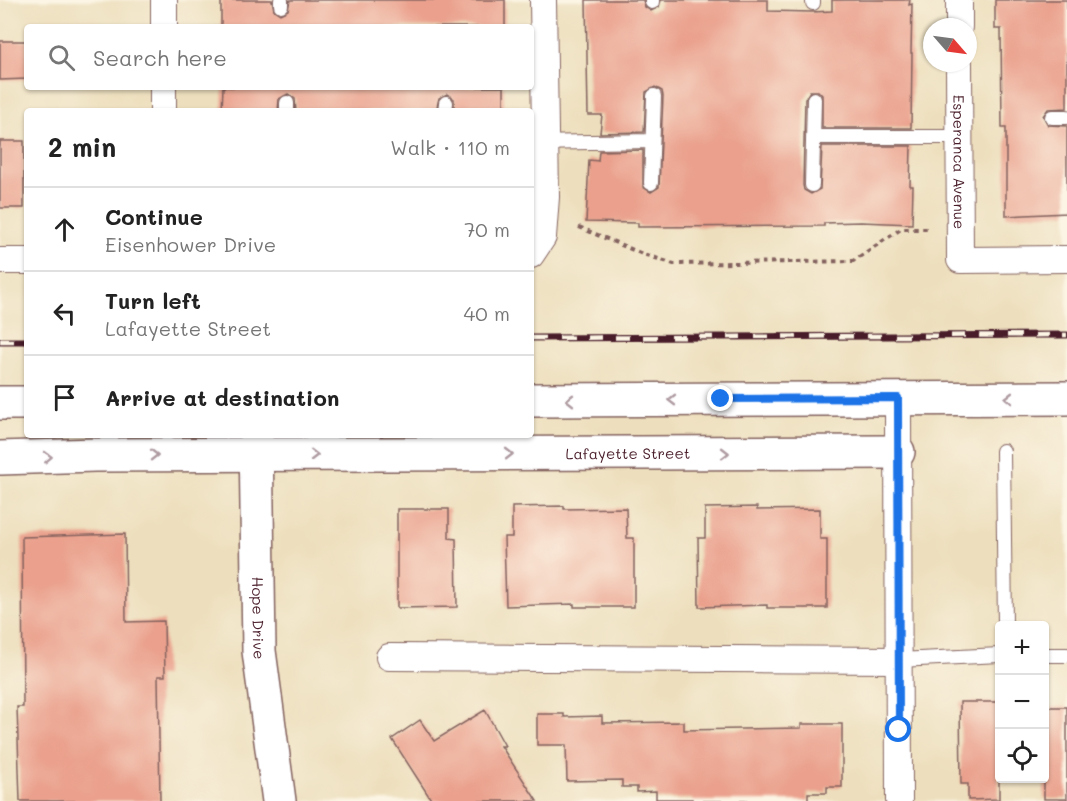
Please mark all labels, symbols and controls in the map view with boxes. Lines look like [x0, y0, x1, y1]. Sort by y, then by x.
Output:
north arrow [923, 18, 977, 72]
search box [24, 24, 534, 90]
icon: search [45, 41, 78, 74]
text: Search here [93, 43, 227, 72]
street label: Esperanca Avenue [949, 95, 970, 229]
text: 2 min [48, 130, 116, 164]
text: Walk · 110 m [390, 134, 510, 160]
text: Continue [105, 202, 203, 231]
icon: ahead [48, 213, 81, 246]
text: 70 m [464, 216, 510, 242]
text: Eisenhower Drive [105, 231, 276, 257]
text: Turn left [105, 286, 201, 315]
icon: left [48, 297, 81, 330]
text: 40 m [464, 300, 510, 326]
text: Lafayette Street [105, 315, 271, 341]
icon: arrive [48, 381, 81, 414]
text: Arrive at destination [105, 383, 340, 412]
route end [707, 385, 733, 411]
one-way arrow [1004, 392, 1013, 404]
one-way arrow [667, 393, 676, 406]
one-way arrow [566, 394, 575, 406]
street label: Lafayette Street [566, 443, 690, 463]
one-way arrow [721, 447, 730, 459]
one-way arrow [505, 448, 514, 460]
one-way arrow [149, 449, 158, 461]
one-way arrow [310, 449, 319, 461]
one-way arrow [43, 451, 52, 463]
street label: Hope Drive [248, 577, 270, 661]
map controls [995, 621, 1049, 783]
button: + [995, 621, 1049, 675]
button: − [995, 675, 1049, 729]
route start [885, 716, 911, 742]
button: locate [995, 729, 1049, 783]

